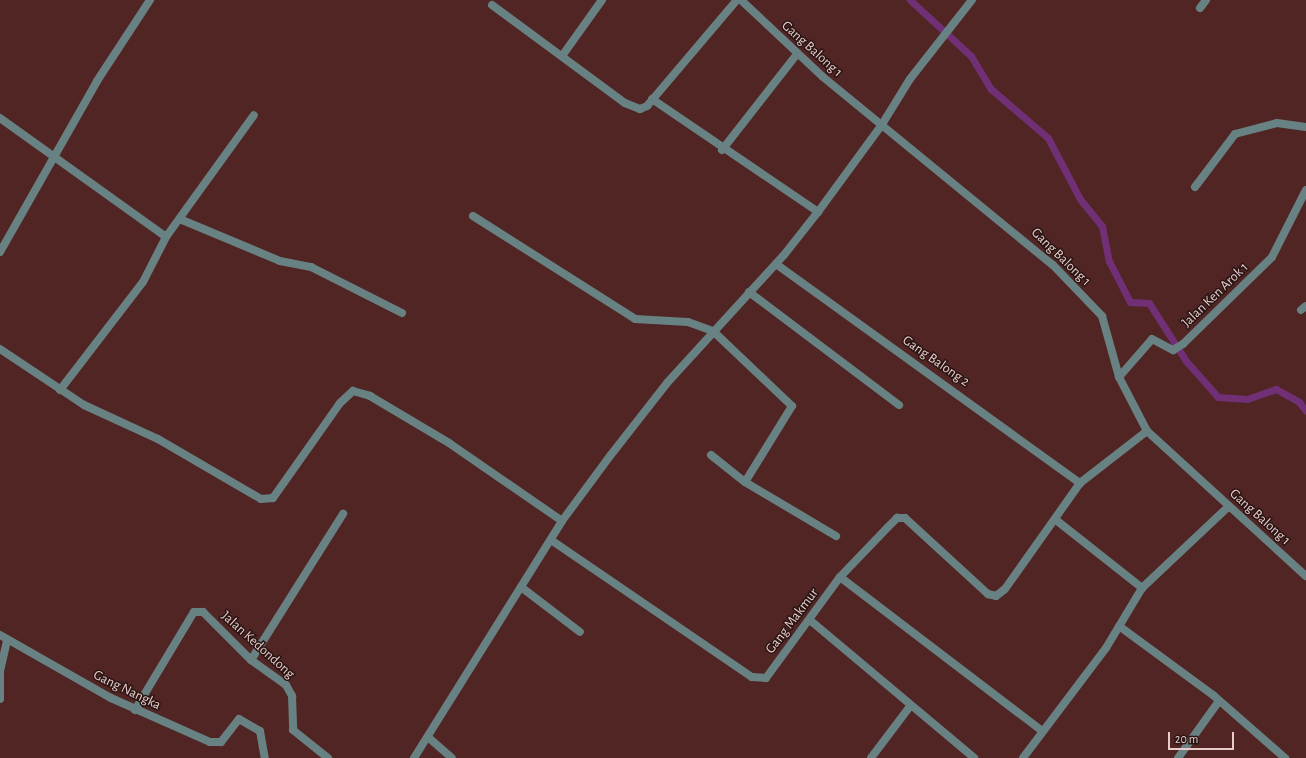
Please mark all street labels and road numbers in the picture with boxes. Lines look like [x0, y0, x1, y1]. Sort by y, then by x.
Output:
street label: Gang Balong 1 [778, 17, 846, 81]
street label: Gang Balong 1 [1028, 224, 1094, 290]
street label: Jalan Ken Arok 1 [1178, 259, 1252, 331]
street label: Gang Balong 2 [899, 332, 973, 390]
street label: Gang Balong 1 [1226, 485, 1294, 549]
street label: Gang Makmur [762, 585, 822, 657]
street label: Jalan Kedondong [218, 608, 298, 682]
street label: Gang Nangka [90, 666, 164, 714]

